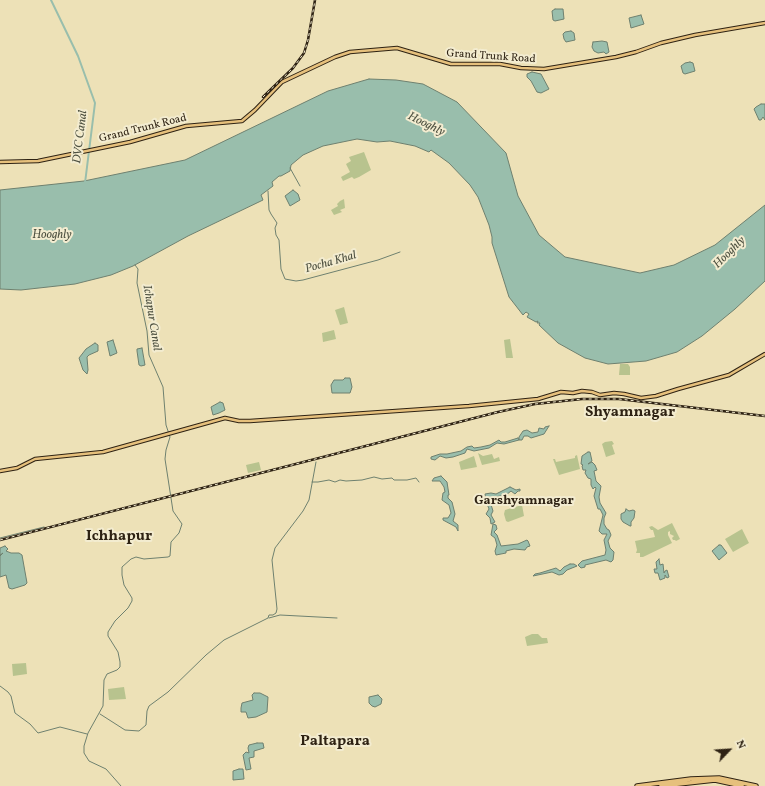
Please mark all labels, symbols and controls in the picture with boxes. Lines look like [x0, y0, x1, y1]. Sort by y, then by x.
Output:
street label: Grand Trunk Road [446, 47, 536, 67]
water label: DVC Canal [71, 110, 91, 164]
water label: Hooghly [405, 110, 447, 140]
street label: Grand Trunk Road [98, 112, 188, 146]
water label: Hooghly [32, 229, 72, 243]
water label: Hooghly [711, 234, 749, 272]
water label: Pocha Khal [304, 249, 358, 277]
water label: Ichapur Canal [139, 284, 163, 352]
district label: Shyamnagar [585, 404, 675, 422]
district label: Garshyamnagar [474, 494, 574, 510]
district label: Ichhapur [86, 528, 152, 546]
north arrow [709, 730, 749, 770]
district label: Paltapara [300, 733, 370, 751]
text: N [732, 738, 749, 752]

